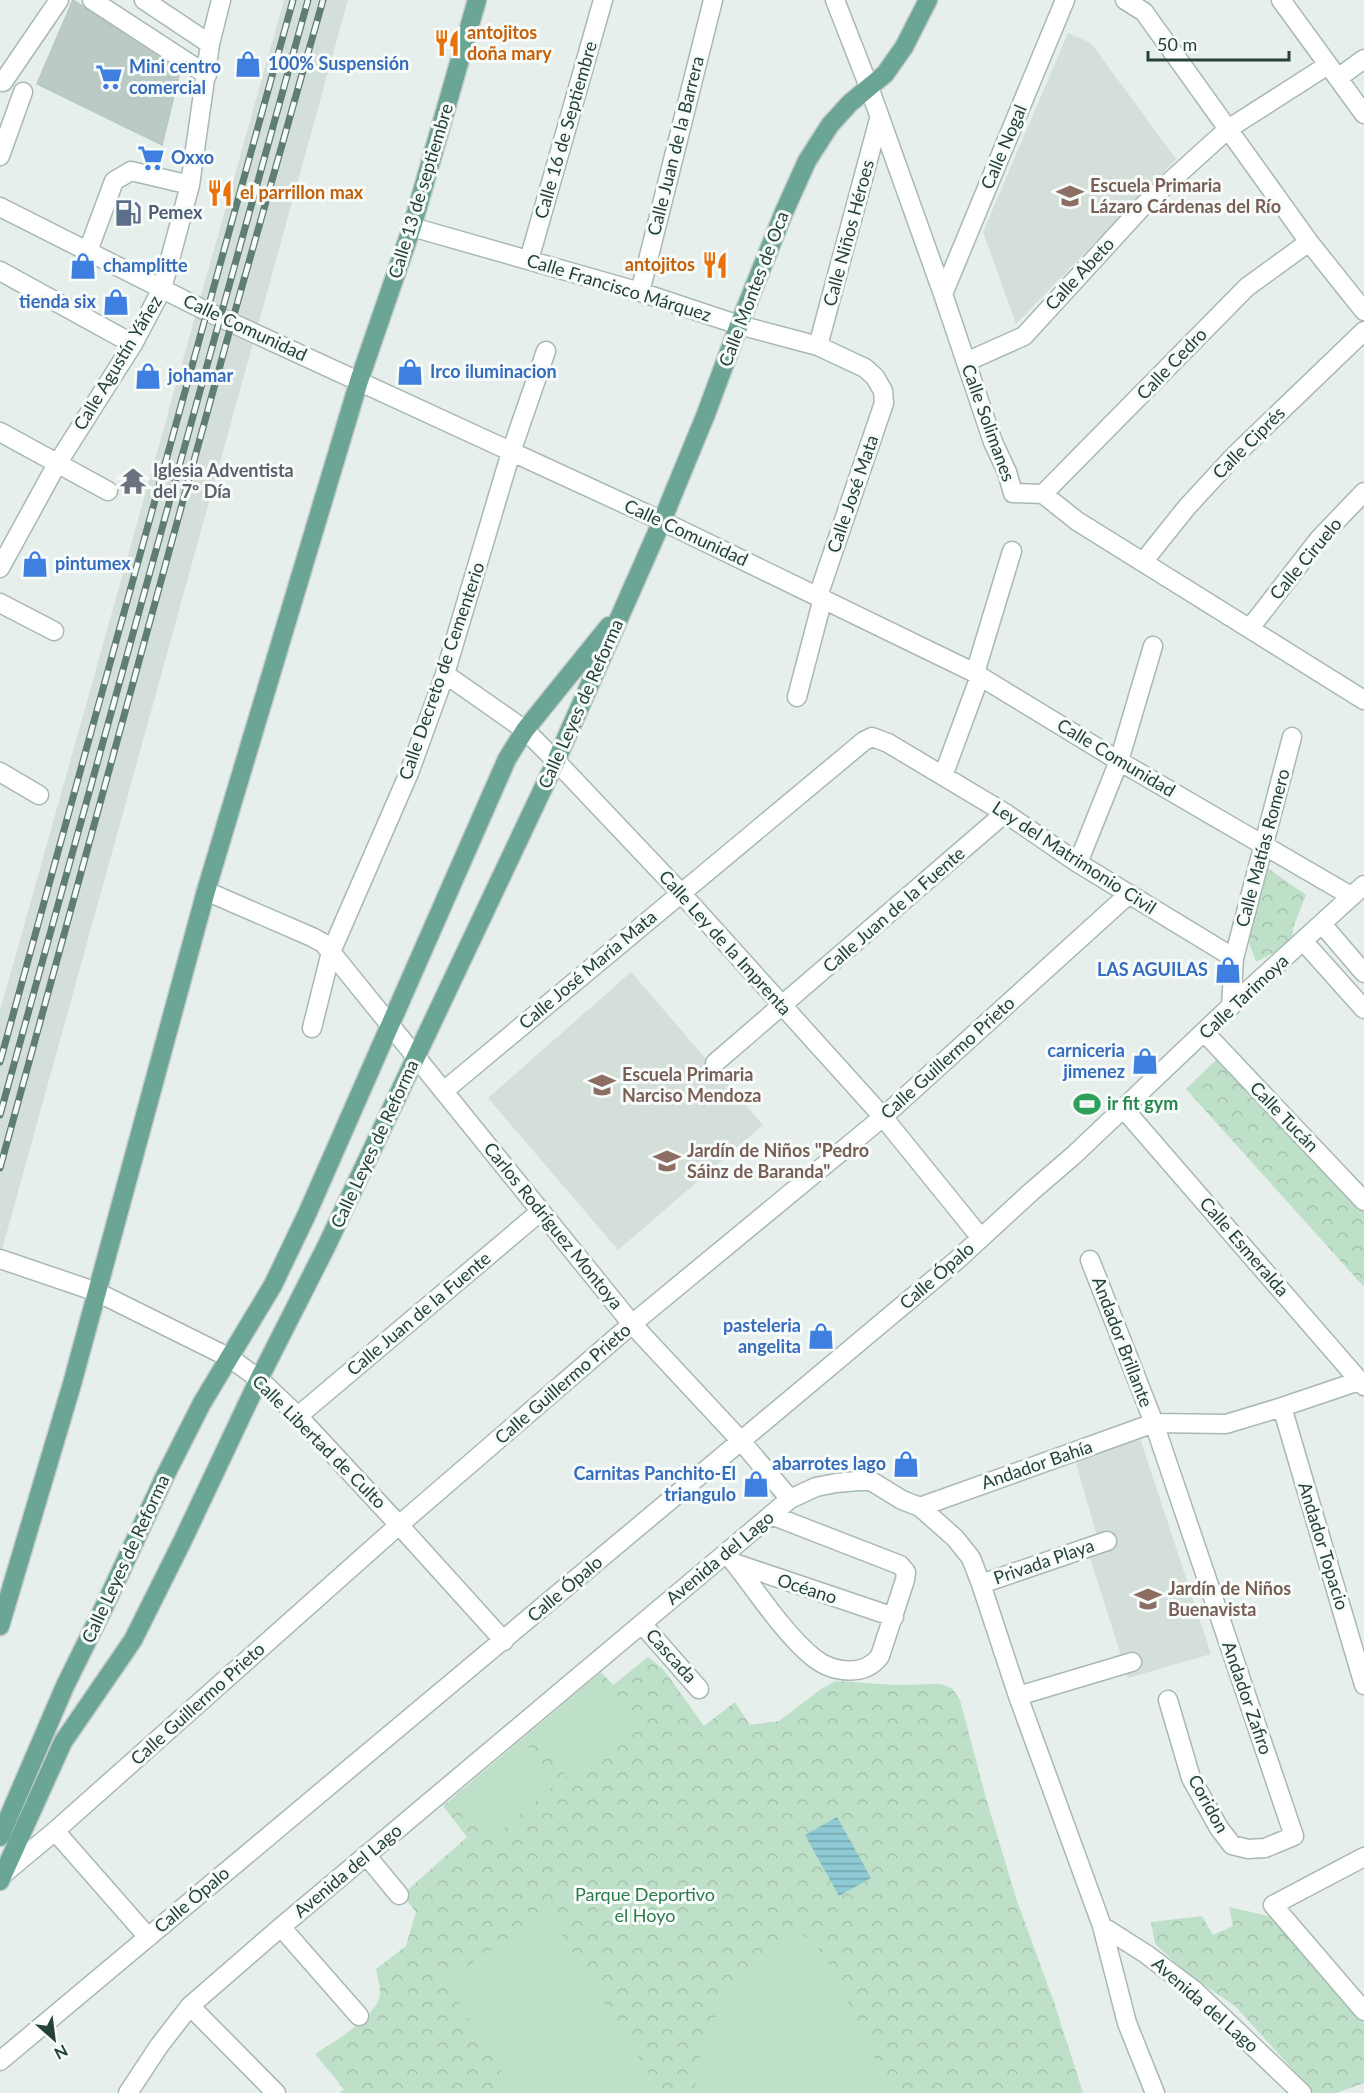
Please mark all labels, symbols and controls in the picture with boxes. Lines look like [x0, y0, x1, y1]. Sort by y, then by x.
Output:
place label: antojitos doña mary [467, 21, 552, 64]
scale bar [1148, 24, 1289, 62]
restaurant icon: antojitos doña mary [432, 28, 462, 58]
text: 50 m [1157, 33, 1197, 55]
street label: Calle 16 de Septiembre [529, 38, 601, 221]
shop icon: 100% Suspensión [233, 49, 263, 79]
place label: 100% Suspensión [268, 52, 409, 74]
street label: Calle Juan de la Barrera [642, 54, 708, 238]
place label: Mini centro comercial [129, 55, 221, 98]
supermarket icon: Mini centro comercial [94, 62, 124, 92]
street label: Calle 13 de septiembre [383, 101, 457, 281]
street label: Calle Nogal [975, 101, 1031, 192]
supermarket icon: Oxxo [136, 143, 166, 173]
place label: Oxxo [171, 146, 214, 168]
street label: Calle Niños Héroes [818, 157, 878, 308]
place label: Escuela Primaria Lázaro Cárdenas del Río [1090, 174, 1281, 217]
restaurant icon: el parrillon max [205, 178, 235, 208]
place label: el parrillon max [240, 181, 364, 203]
school or university icon: Escuela Primaria Lázaro Cárdenas del Río [1055, 181, 1085, 211]
fuel station icon: Pemex [113, 198, 143, 228]
place label: Pemex [148, 201, 203, 223]
street label: Calle Montes de Oca [713, 208, 793, 369]
street label: Calle Abeto [1040, 232, 1118, 314]
street label: Calle Francisco Márquez [524, 249, 714, 326]
restaurant icon: antojitos [700, 250, 730, 280]
shop icon: champlitte [68, 251, 98, 281]
place label: antojitos [625, 253, 695, 275]
place label: champlitte [103, 254, 188, 276]
shop icon: tienda six [101, 287, 131, 317]
street label: Calle Comunidad [180, 289, 311, 365]
place label: tienda six [19, 290, 97, 312]
street label: Calle Agustín Yáñez [68, 291, 166, 434]
street label: Calle Cedro [1132, 323, 1211, 404]
shop icon: Irco iluminacion [395, 357, 425, 387]
place label: Irco iluminacion [430, 360, 557, 382]
shop icon: johamar [133, 361, 163, 391]
street label: Calle Solimanes [958, 361, 1020, 484]
place label: johamar [167, 364, 233, 386]
street label: Calle Ciprés [1207, 401, 1289, 483]
street label: Calle José Mata [822, 432, 882, 555]
place label: Iglesia Adventista del 7º Día [153, 459, 294, 502]
temple icon: Iglesia Adventista del 7º Día [118, 466, 148, 496]
street label: Calle Comunidad [621, 494, 752, 570]
street label: Calle Ciruelo [1265, 513, 1346, 604]
shop icon: pintumex [20, 549, 50, 579]
place label: pintumex [55, 552, 131, 574]
street label: Calle Decreto de Cementerio [393, 559, 489, 782]
street label: Calle Leyes de Reforma [533, 615, 627, 792]
street label: Calle Comunidad [1053, 713, 1180, 801]
street label: Calle Matías Romero [1230, 766, 1294, 929]
street label: Ley del Matrimonio Civil [989, 796, 1161, 918]
street label: Calle Juan de la Fuente [818, 842, 969, 977]
street label: Calle Ley de la Imprenta [655, 865, 797, 1019]
street label: Calle José María Mata [514, 905, 661, 1033]
street label: Calle Tarimoya [1194, 949, 1293, 1043]
shop icon: LAS AGUILAS [1213, 955, 1243, 985]
place label: LAS AGUILAS [1097, 958, 1208, 980]
street label: Calle Guillermo Prieto [876, 991, 1019, 1123]
place label: carniceria jimenez [1047, 1039, 1125, 1082]
shop icon: carniceria jimenez [1130, 1046, 1160, 1076]
street label: Calle Leyes de Reforma [325, 1056, 423, 1231]
place label: Escuela Primaria Narciso Mendoza [622, 1063, 761, 1106]
school or university icon: Escuela Primaria Narciso Mendoza [587, 1070, 617, 1100]
street label: Calle Tucán [1246, 1077, 1324, 1156]
sports icon: ir fit gym [1072, 1089, 1102, 1119]
place label: ir fit gym [1107, 1092, 1178, 1114]
street label: Carlos Rodríguez Montoya [480, 1137, 628, 1313]
place label: Jardín de Niños "Pedro Sáinz de Baranda" [687, 1139, 869, 1182]
school or university icon: Jardín de Niños "Pedro Sáinz de Baranda" [652, 1146, 682, 1176]
street label: Calle Esmeralda [1196, 1192, 1294, 1301]
street label: Calle Ópalo [895, 1237, 978, 1313]
street label: Calle Juan de la Fuente [342, 1247, 495, 1380]
street label: Andador Brillante [1088, 1273, 1158, 1410]
place label: pasteleria angelita [723, 1314, 801, 1357]
street label: Calle Guillermo Prieto [490, 1318, 635, 1448]
shop icon: pasteleria angelita [806, 1321, 836, 1351]
street label: Calle Libertad de Culto [248, 1370, 391, 1513]
street label: Andador Bahía [978, 1435, 1095, 1493]
shop icon: abarrotes lago [891, 1449, 921, 1479]
place label: abarrotes lago [772, 1452, 886, 1474]
place label: Carnitas Panchito-El triangulo [573, 1462, 736, 1505]
shop icon: Carnitas Panchito-El triangulo [741, 1469, 771, 1499]
street label: Calle Leyes de Reforma [76, 1471, 174, 1646]
street label: Andador Topacio [1294, 1479, 1354, 1612]
street label: Avenida del Lago [661, 1506, 778, 1609]
street label: Privada Playa [990, 1534, 1097, 1589]
street label: Calle Ópalo [522, 1550, 606, 1626]
street label: Océano [775, 1568, 840, 1608]
place label: Jardín de Niños Buenavista [1168, 1577, 1291, 1620]
school or university icon: Jardín de Niños Buenavista [1133, 1584, 1163, 1614]
street label: Cascada [642, 1624, 702, 1687]
street label: Calle Guillermo Prieto [126, 1637, 269, 1769]
street label: Andador Zafiro [1218, 1638, 1278, 1757]
street label: Coridon [1184, 1771, 1234, 1837]
street label: Avenida del Lago [289, 1819, 406, 1922]
street label: Calle Ópalo [149, 1861, 233, 1937]
park label: Parque Deportivo el Hoyo [575, 1883, 715, 1926]
street label: Avenida del Lago [1148, 1952, 1263, 2057]
north arrow [24, 2009, 84, 2069]
text: N [51, 2041, 71, 2064]

